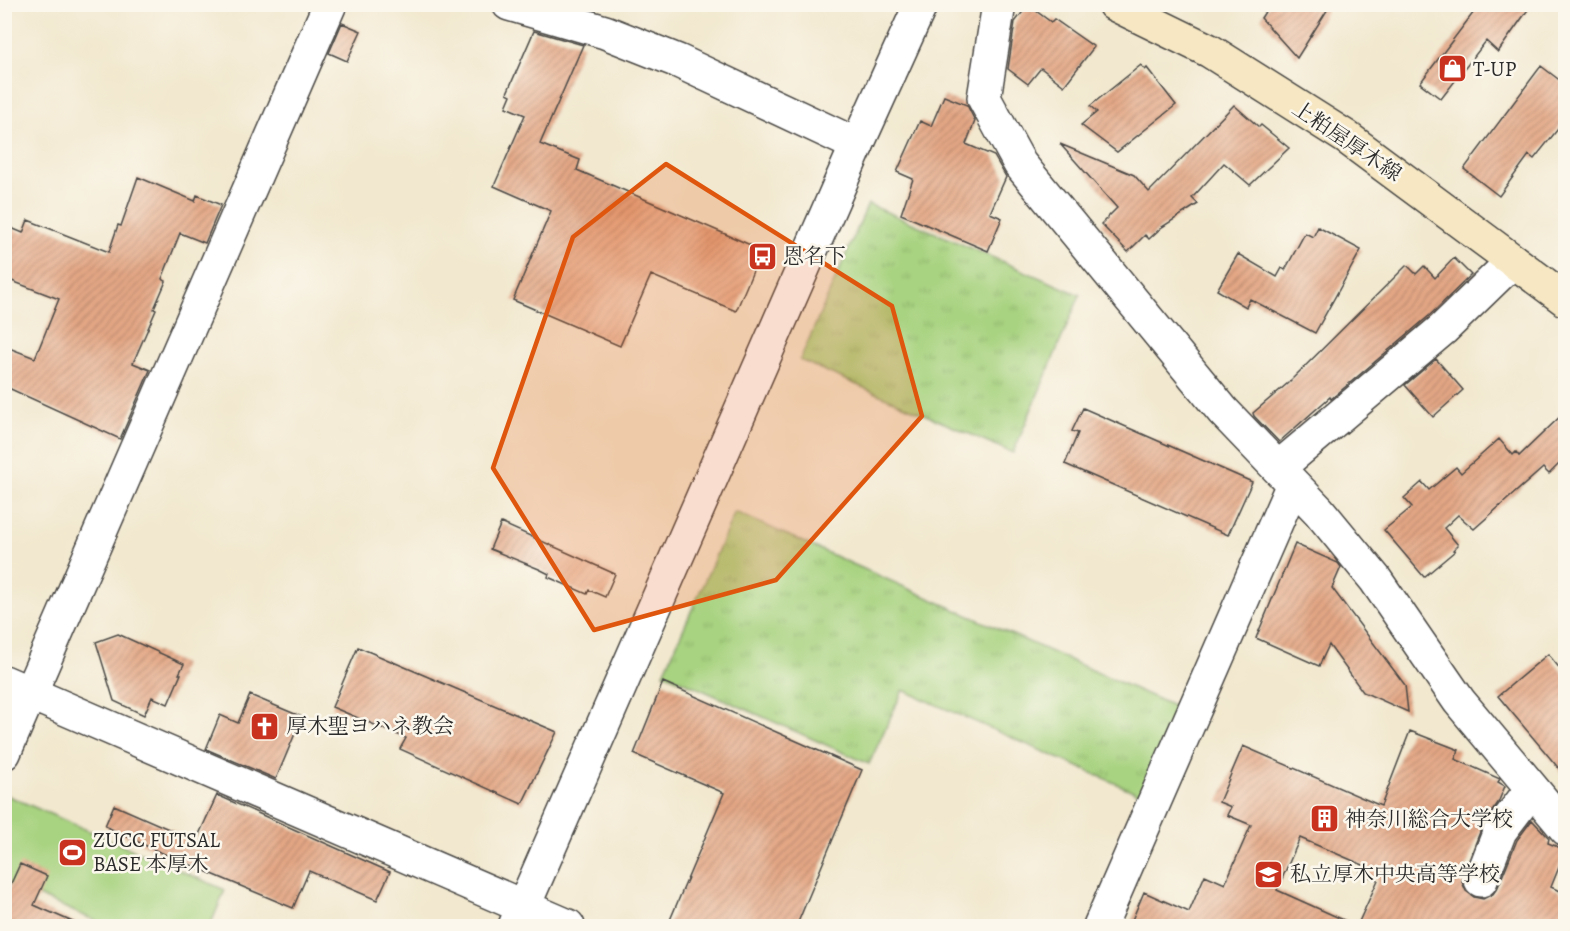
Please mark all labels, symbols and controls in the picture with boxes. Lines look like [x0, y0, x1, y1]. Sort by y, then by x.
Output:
shop icon: T-UP [1436, 53, 1468, 85]
place label: T-UP [1473, 55, 1517, 83]
street label: 上粕屋厚木線 [1287, 94, 1407, 188]
bus stop icon: 恩名下 [746, 240, 778, 272]
place label: 恩名下 [783, 242, 846, 270]
church icon: 厚木聖ヨハネ教会 [249, 710, 281, 742]
place label: 厚木聖ヨハネ教会 [286, 712, 454, 740]
building icon: 神奈川総合大学校 [1308, 803, 1340, 835]
place label: 神奈川総合大学校 [1345, 805, 1513, 833]
place label: ZUCC FUTSAL BASE 本厚木 [93, 826, 220, 878]
sports icon: ZUCC FUTSAL BASE 本厚木 [56, 836, 88, 868]
school or university icon: 私立厚木中央高等学校 [1253, 858, 1285, 890]
place label: 私立厚木中央高等学校 [1290, 860, 1500, 888]

